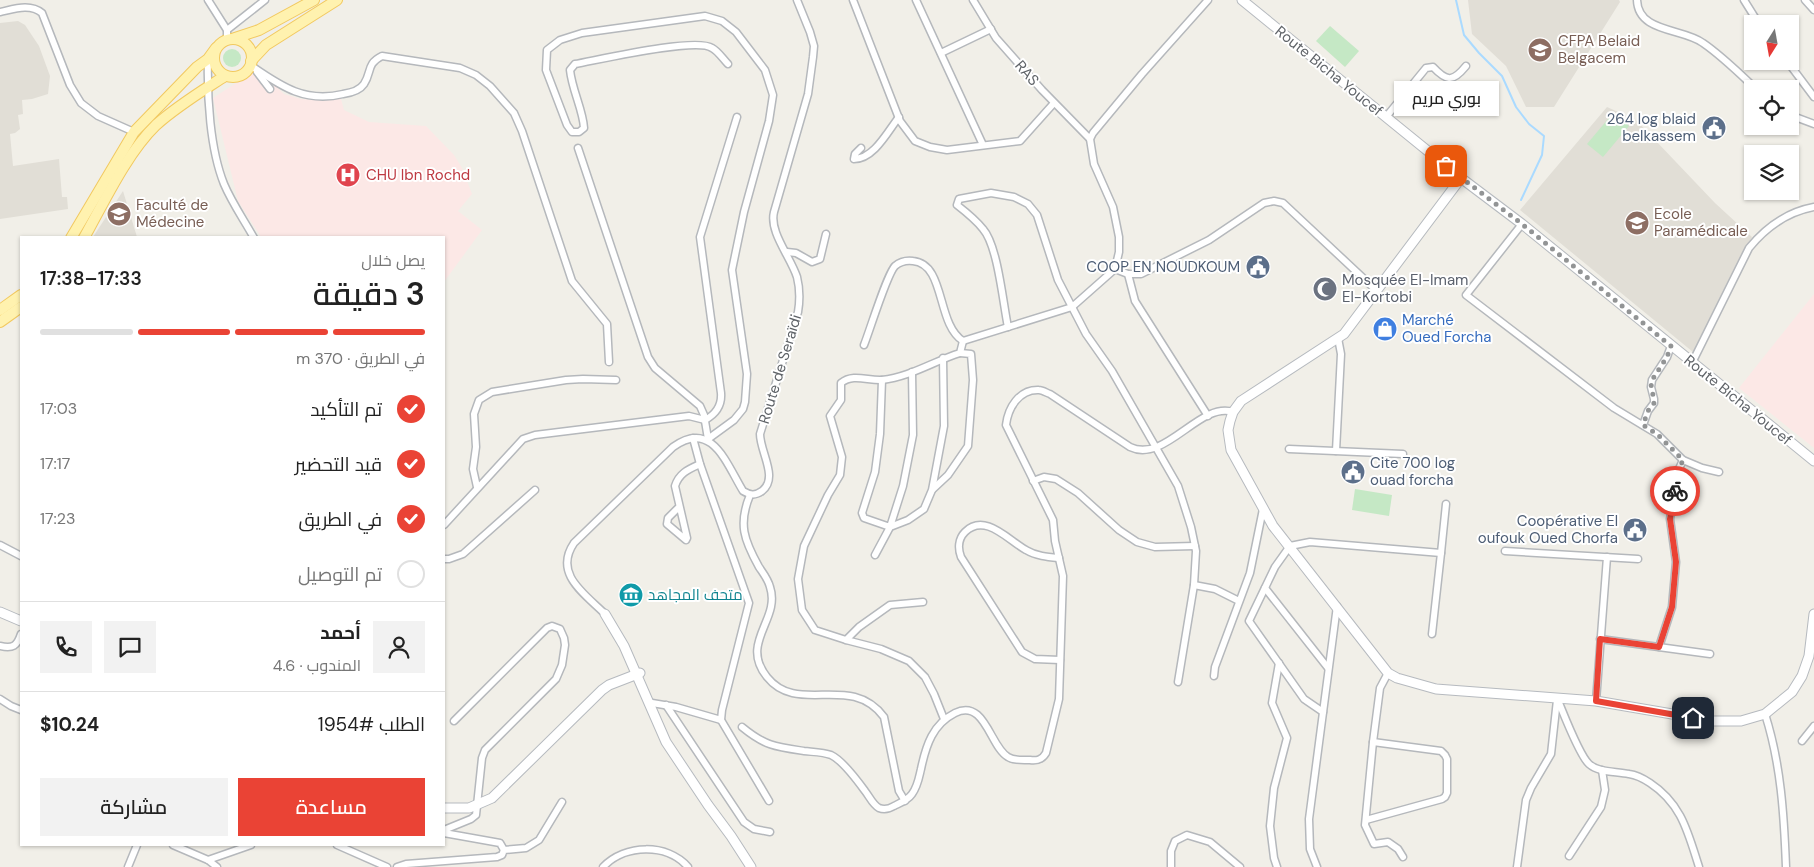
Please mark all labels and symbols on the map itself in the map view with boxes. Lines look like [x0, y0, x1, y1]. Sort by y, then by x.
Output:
north arrow [1744, 15, 1799, 70]
street label: Route Bicha Youcef [1271, 21, 1387, 121]
place label: CFPA Belaid Belgacem [1558, 31, 1640, 68]
school or university icon: CFPA Belaid Belgacem [1527, 37, 1553, 63]
street label: RAS [1010, 56, 1044, 90]
callout: بوري مريم [1394, 81, 1498, 116]
place label: 264 log blaid belkassem [1607, 109, 1696, 146]
public building icon: 264 log blaid belkassem [1701, 115, 1727, 141]
pin [1425, 145, 1467, 187]
hospital icon: CHU Ibn Rochd [335, 162, 361, 188]
place label: CHU Ibn Rochd [366, 165, 470, 185]
place label: Faculté de Médecine [136, 195, 208, 232]
school or university icon: Faculté de Médecine [106, 201, 132, 227]
place label: Ecole Paramédicale [1654, 204, 1748, 241]
school or university icon: Ecole Paramédicale [1624, 210, 1650, 236]
public building icon: COOP EN NOUDKOUM [1245, 254, 1271, 280]
place label: COOP EN NOUDKOUM [1086, 257, 1240, 277]
place label: Mosquée El-Imam El-Kortobi [1342, 270, 1468, 307]
mosque icon: Mosquée El-Imam El-Kortobi [1312, 276, 1338, 302]
place label: Marché Oued Forcha [1402, 310, 1491, 347]
street label: Route de Seraïdi [754, 312, 806, 426]
shop icon: Marché Oued Forcha [1372, 316, 1398, 342]
street label: Route Bicha Youcef [1680, 350, 1796, 450]
place label: Cite 700 log ouad forcha [1370, 453, 1455, 490]
public building icon: Cite 700 log ouad forcha [1340, 459, 1366, 485]
courier [1650, 466, 1700, 516]
place label: Coopérative El oufouk Oued Chorfa [1478, 511, 1618, 548]
public building icon: Coopérative El oufouk Oued Chorfa [1622, 517, 1648, 543]
museum icon: متحف المجاهد [618, 582, 644, 608]
place label: متحف المجاهد [648, 585, 743, 605]
pin [1672, 697, 1714, 739]

